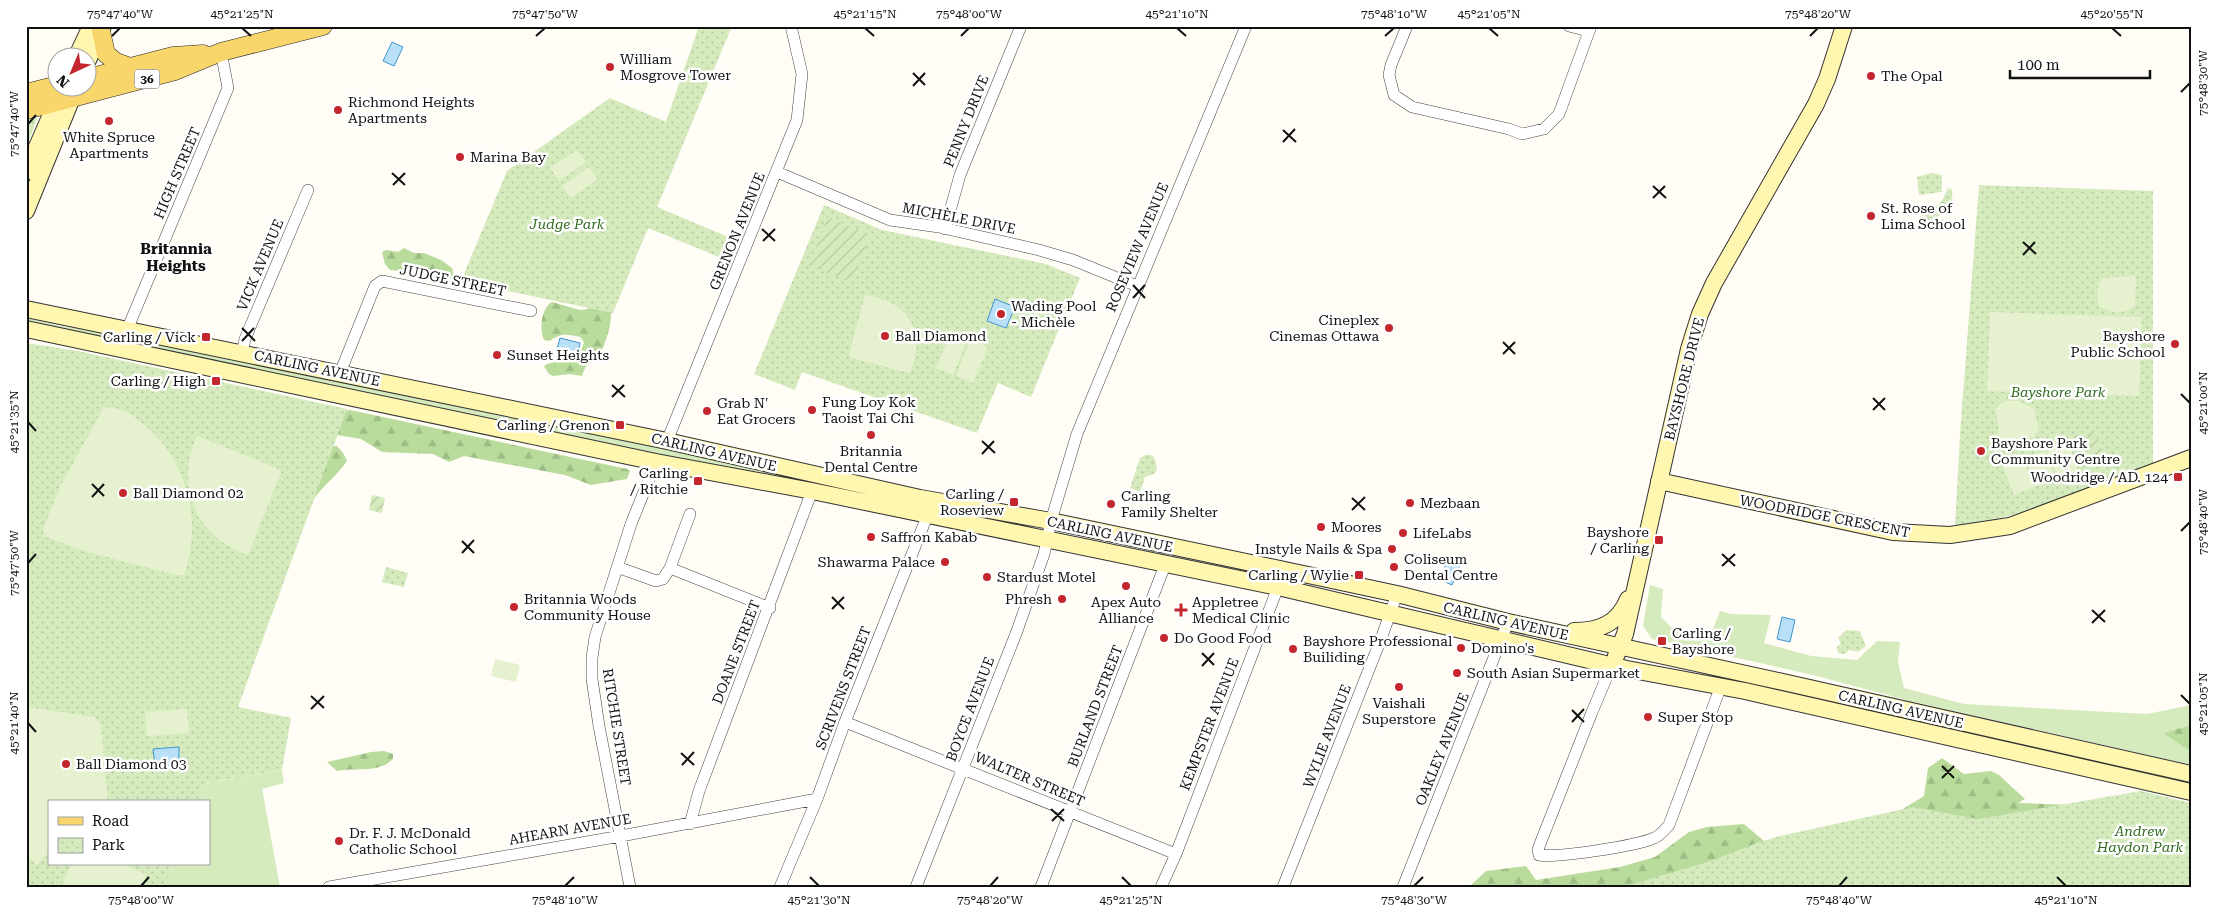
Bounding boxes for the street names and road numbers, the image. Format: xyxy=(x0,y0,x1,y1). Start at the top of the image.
road number: 36 xyxy=(134,70,160,88)
street label: PENNY DRIVE xyxy=(940,73,992,169)
street label: HIGH STREET xyxy=(151,125,203,221)
street label: GRENON AVENUE xyxy=(706,170,768,292)
street label: ROSEVIEW AVENUE xyxy=(1102,180,1172,314)
street label: MICHÈLE DRIVE xyxy=(901,199,1017,237)
street label: VICK AVENUE xyxy=(233,217,287,313)
street label: JUDGE STREET xyxy=(398,261,508,299)
street label: BAYSHORE DRIVE xyxy=(1661,316,1707,442)
street label: CARLING AVENUE xyxy=(253,347,381,389)
street label: CARLING AVENUE xyxy=(650,430,778,474)
street label: WOODRIDGE CRESCENT xyxy=(1738,492,1912,540)
street label: CARLING AVENUE xyxy=(1046,513,1174,555)
street label: DOANE STREET xyxy=(709,598,763,706)
street label: CARLING AVENUE xyxy=(1442,599,1570,643)
street label: SCRIVENS STREET xyxy=(812,624,874,752)
street label: BURLAND STREET xyxy=(1064,643,1126,769)
street label: BOYCE AVENUE xyxy=(943,654,997,764)
street label: KEMPSTER AVENUE xyxy=(1176,655,1242,793)
street label: RITCHIE STREET xyxy=(600,667,634,787)
street label: WYLIE AVENUE xyxy=(1300,682,1354,790)
street label: CARLING AVENUE xyxy=(1837,687,1965,731)
street label: OAKLEY AVENUE xyxy=(1412,690,1472,808)
street label: WALTER STREET xyxy=(973,749,1087,809)
street label: AHEARN AVENUE xyxy=(508,810,632,848)

